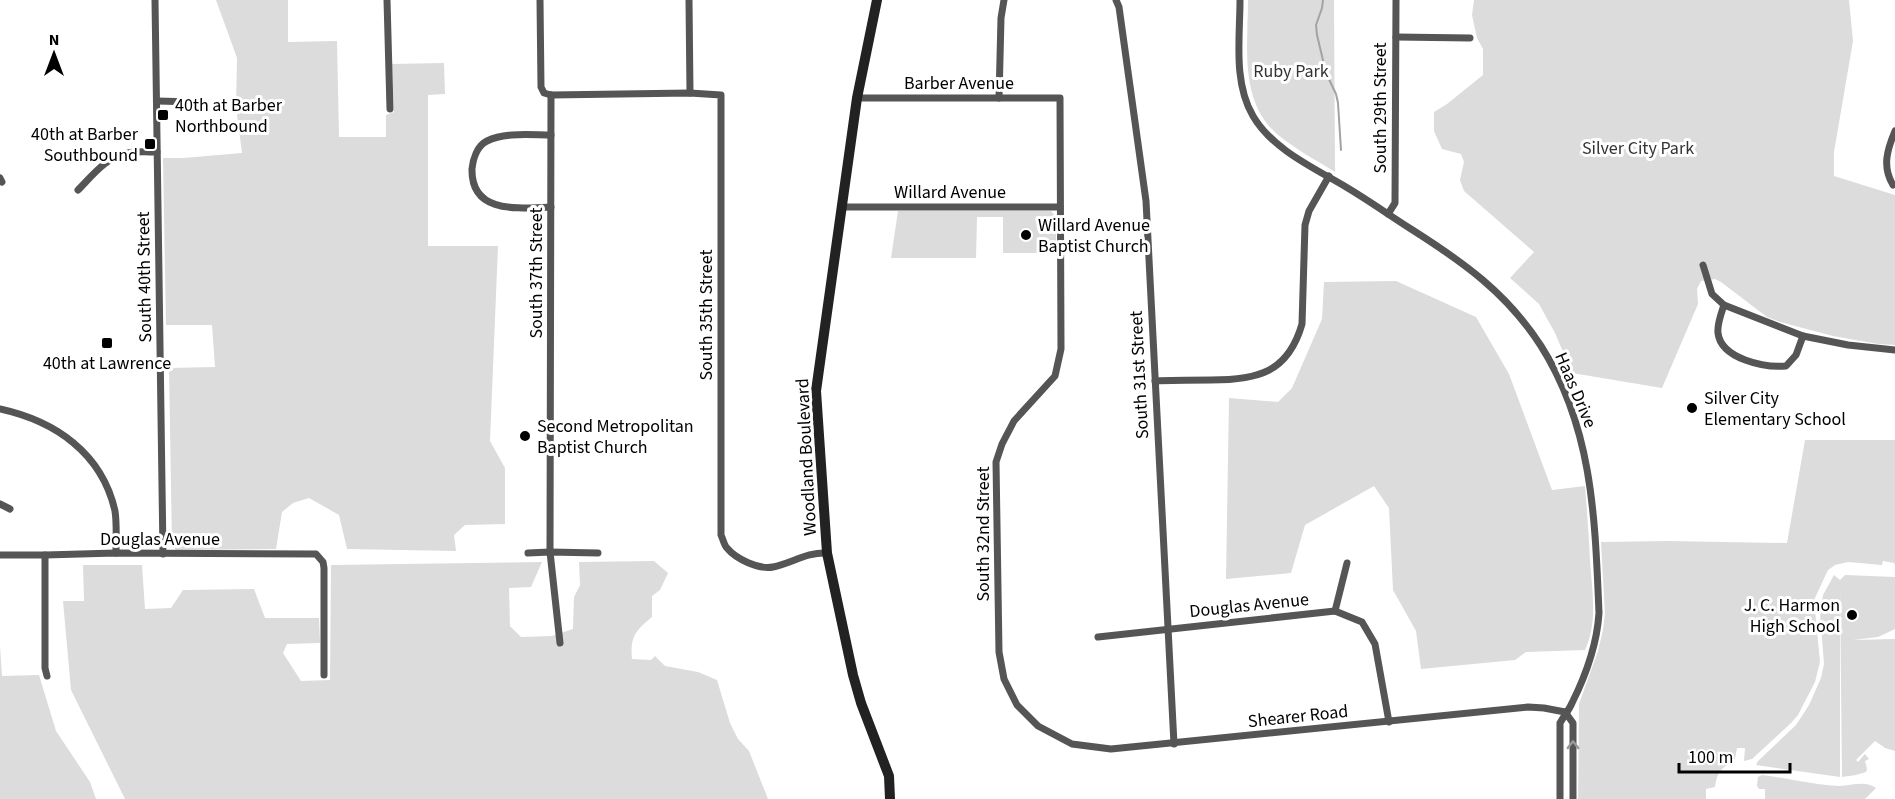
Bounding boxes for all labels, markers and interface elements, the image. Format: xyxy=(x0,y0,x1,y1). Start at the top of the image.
north arrow xyxy=(24,24,84,84)
text: N xyxy=(49,29,59,51)
street label: South 29th Street xyxy=(1368,42,1393,174)
park label: Ruby Park xyxy=(1253,59,1329,84)
street label: Barber Avenue xyxy=(904,71,1014,96)
place label: 40th at Barber Northbound xyxy=(175,93,283,139)
marker: 40th at Barber Northbound xyxy=(156,108,170,122)
place label: 40th at Barber Southbound xyxy=(31,122,139,168)
park label: Silver City Park xyxy=(1582,136,1694,161)
marker: 40th at Barber Southbound xyxy=(143,137,157,151)
street label: Willard Avenue xyxy=(894,180,1006,205)
street label: South 37th Street xyxy=(524,207,549,339)
street label: South 40th Street xyxy=(131,211,158,343)
place label: Willard Avenue Baptist Church xyxy=(1038,213,1150,259)
marker: Willard Avenue Baptist Church xyxy=(1019,228,1033,242)
street label: South 35th Street xyxy=(694,249,719,381)
street label: South 31st Street xyxy=(1124,310,1155,440)
marker: 40th at Lawrence xyxy=(100,336,114,350)
street label: Haas Drive xyxy=(1548,348,1603,432)
place label: 40th at Lawrence xyxy=(43,351,171,376)
street label: Woodland Boulevard xyxy=(790,378,823,536)
place label: Silver City Elementary School xyxy=(1704,386,1846,432)
marker: Silver City Elementary School xyxy=(1685,401,1699,415)
place label: Second Metropolitan Baptist Church xyxy=(537,414,694,460)
marker: Second Metropolitan Baptist Church xyxy=(518,429,532,443)
street label: South 32nd Street xyxy=(971,466,996,602)
street label: Douglas Avenue xyxy=(100,527,220,552)
street label: Douglas Avenue xyxy=(1188,587,1310,624)
place label: J. C. Harmon High School xyxy=(1744,593,1840,639)
marker: J. C. Harmon High School xyxy=(1845,608,1859,622)
street label: Shearer Road xyxy=(1247,699,1349,734)
scale bar xyxy=(1679,736,1790,774)
one-way arrow xyxy=(1567,741,1579,750)
text: 100 m xyxy=(1688,745,1733,770)

